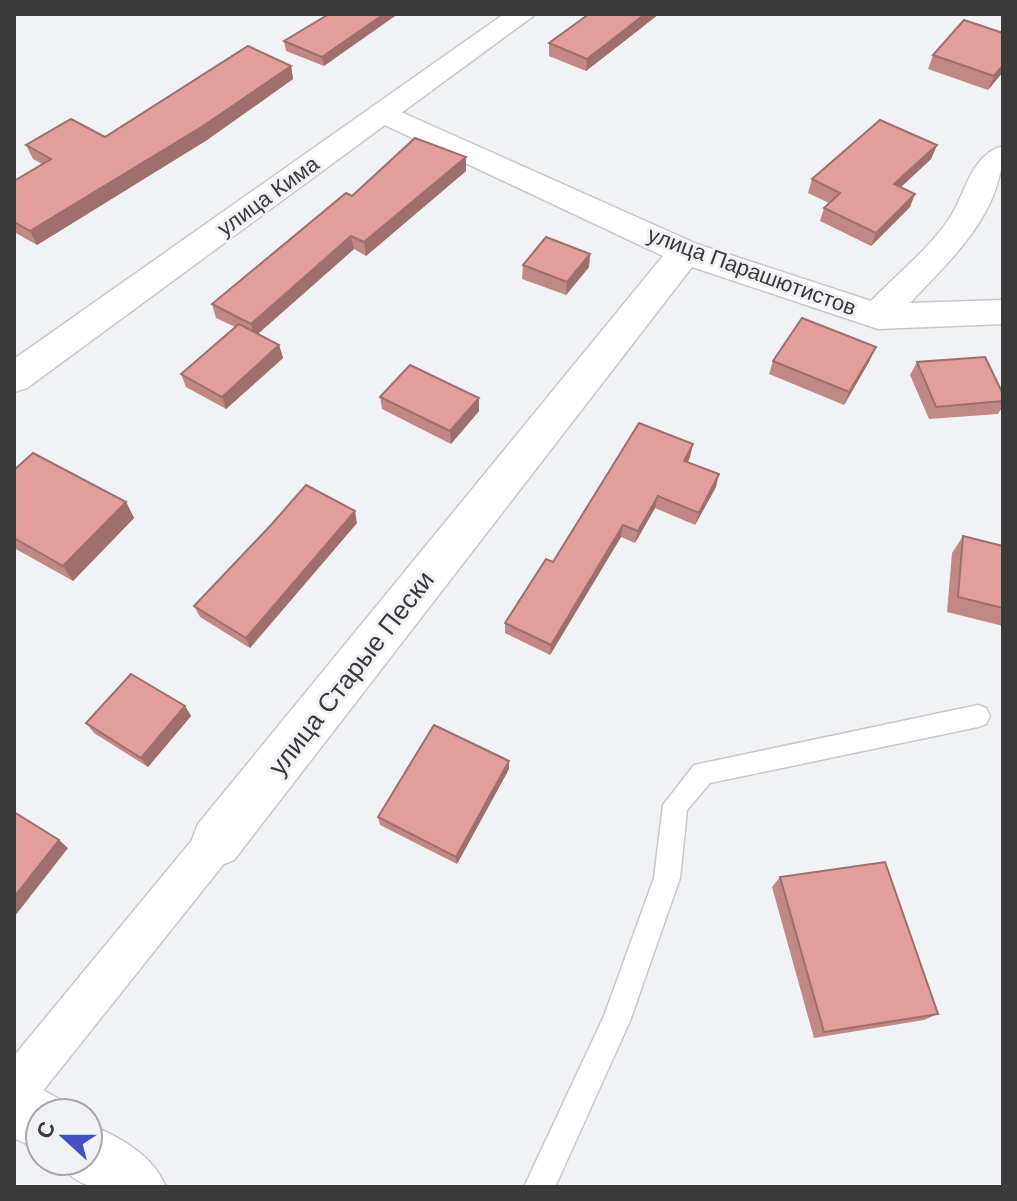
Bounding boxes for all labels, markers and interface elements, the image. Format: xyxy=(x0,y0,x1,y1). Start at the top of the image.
street label: улица Кима xyxy=(212,150,324,241)
street label: улица Парашютистов xyxy=(644,222,860,320)
street label: улица Старые Пески xyxy=(262,565,440,781)
north arrow xyxy=(24,1097,104,1177)
text: С xyxy=(31,1118,60,1142)

